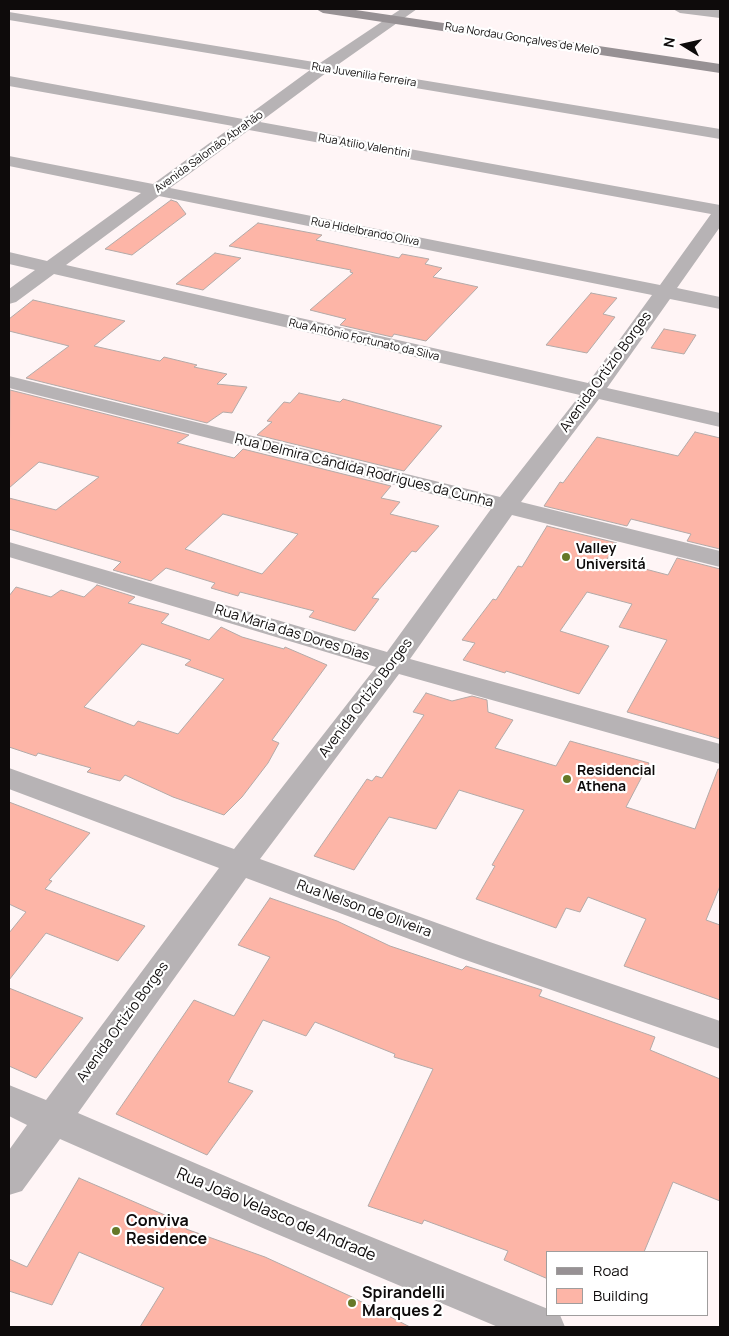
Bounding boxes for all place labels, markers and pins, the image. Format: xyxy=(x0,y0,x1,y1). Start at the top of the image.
place label: Valley Universitá xyxy=(576,541,646,574)
marker: Valley Universitá xyxy=(560,551,572,563)
place label: Residencial Athena xyxy=(577,763,655,796)
marker: Residencial Athena xyxy=(561,773,573,785)
place label: Conviva Residence xyxy=(126,1212,207,1250)
marker: Conviva Residence xyxy=(110,1225,122,1237)
place label: Spirandelli Marques 2 xyxy=(362,1284,445,1322)
marker: Spirandelli Marques 2 xyxy=(346,1297,358,1309)

